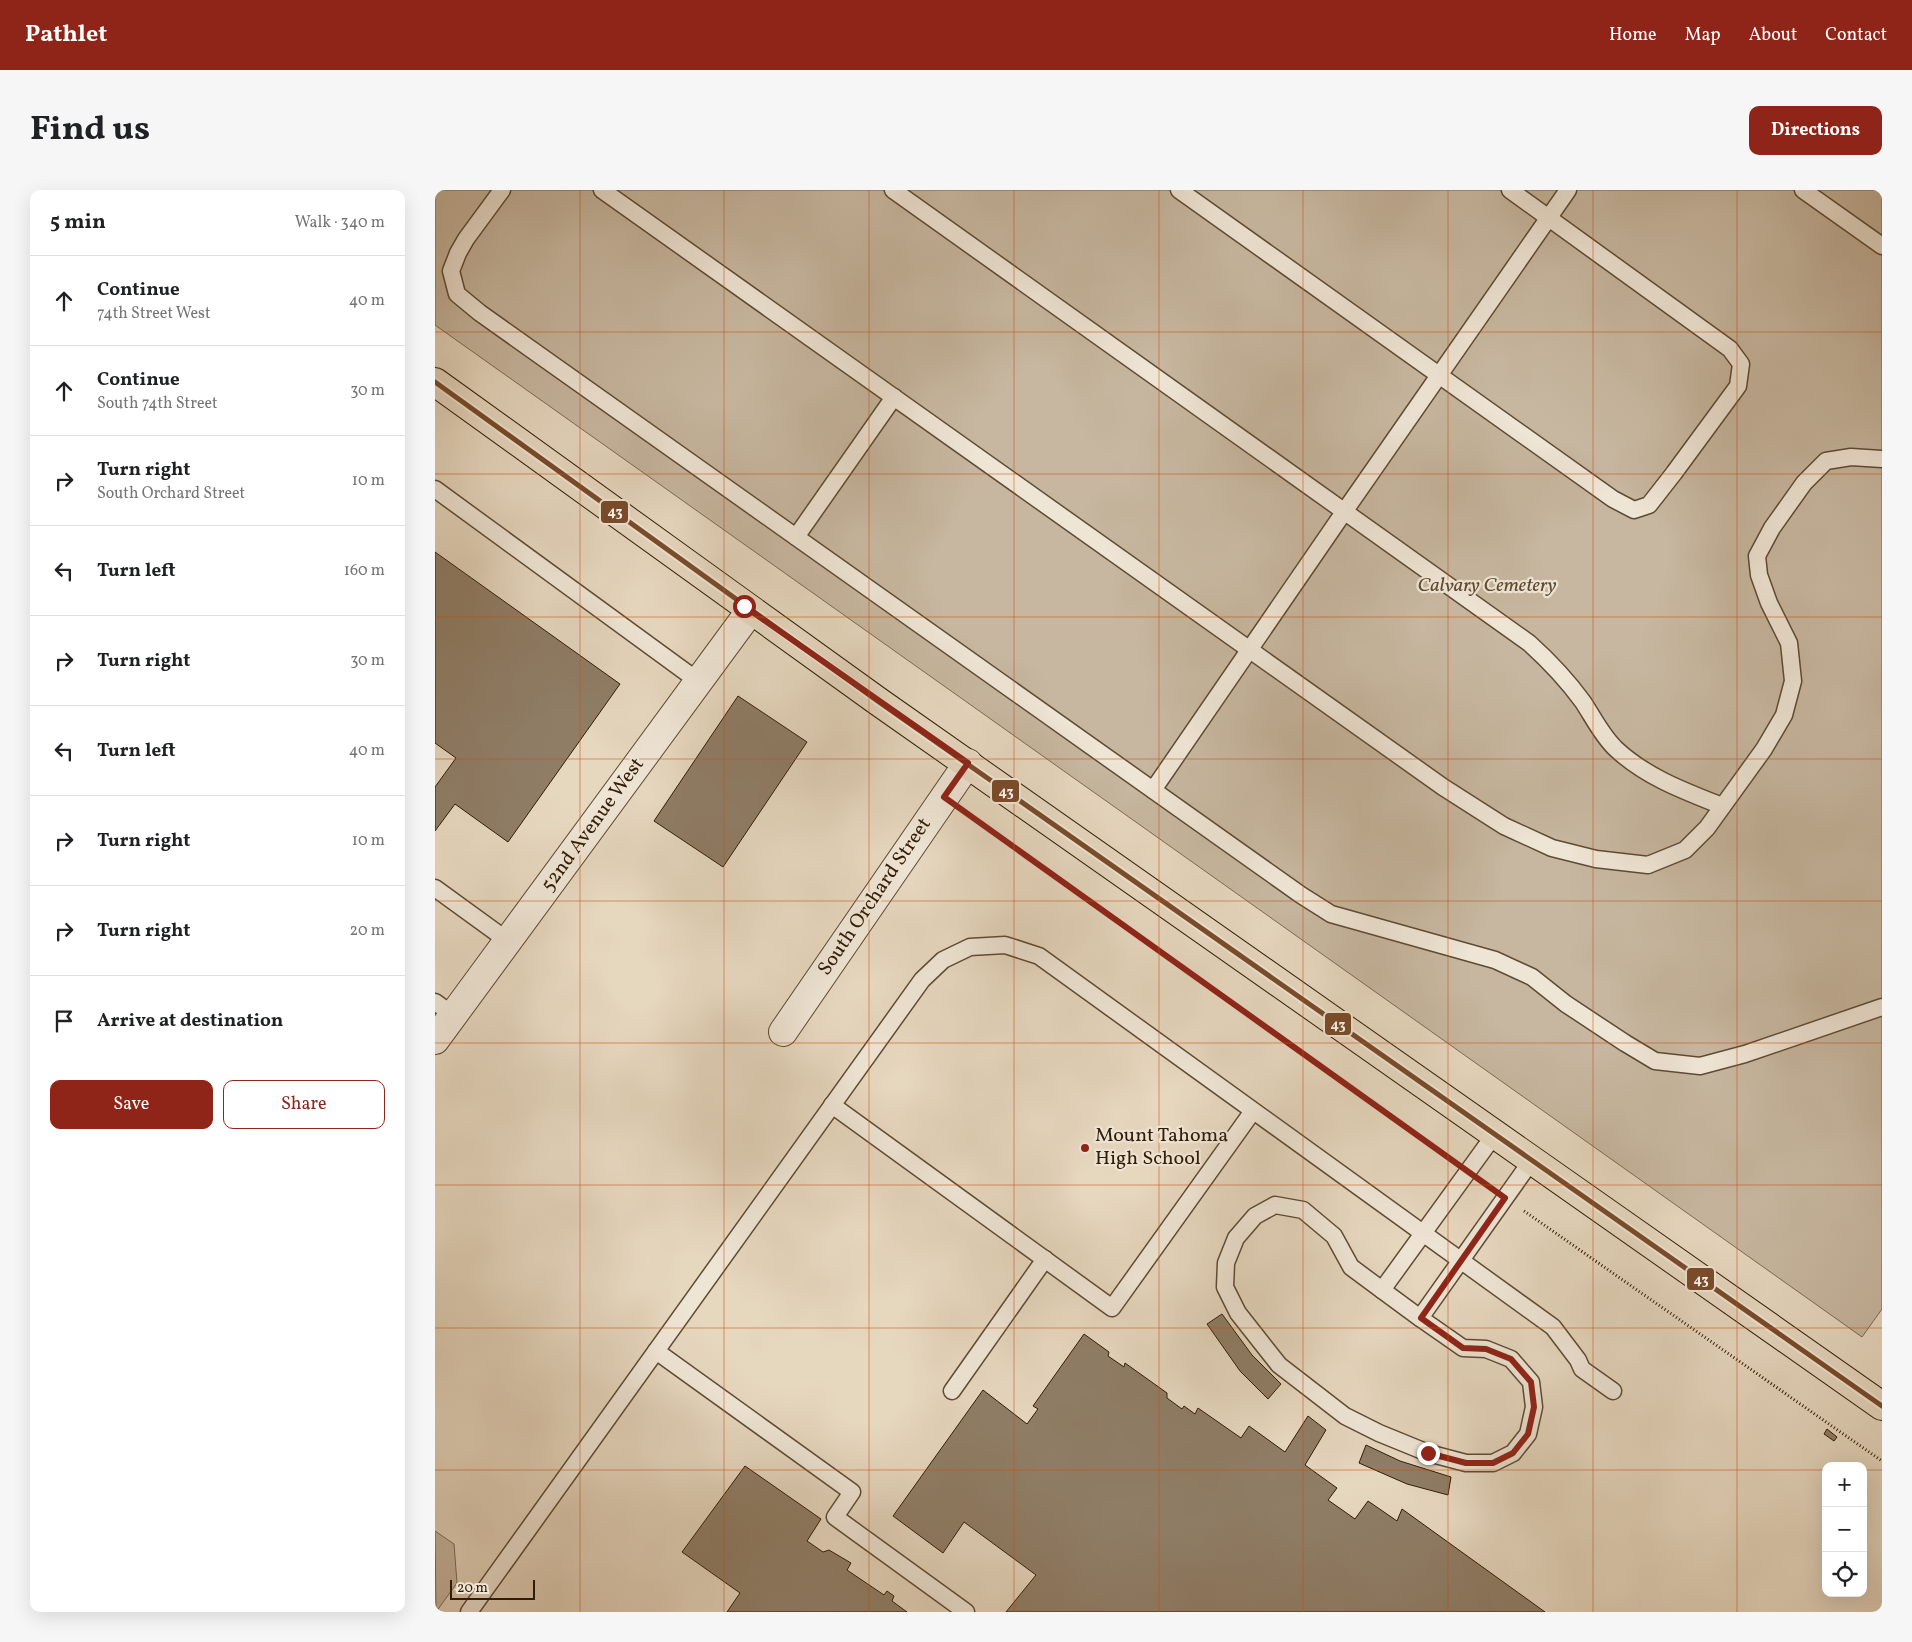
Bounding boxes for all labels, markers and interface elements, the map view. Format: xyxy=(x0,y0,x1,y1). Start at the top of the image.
text: Pathlet xyxy=(25,18,107,52)
text: Home xyxy=(1609,23,1657,48)
text: Map xyxy=(1685,23,1721,48)
text: About xyxy=(1749,23,1797,48)
text: Contact xyxy=(1825,23,1887,48)
text: Find us xyxy=(30,106,150,154)
button: Directions xyxy=(1749,106,1882,155)
text: 5 min xyxy=(50,208,106,237)
text: Walk · 340 m xyxy=(295,212,385,234)
text: Continue xyxy=(97,277,180,303)
icon: ahead xyxy=(50,287,78,315)
text: 40 m xyxy=(349,290,385,312)
text: 74th Street West xyxy=(97,303,211,325)
text: Continue xyxy=(97,367,180,393)
icon: ahead xyxy=(50,377,78,405)
text: 30 m xyxy=(350,380,385,402)
text: South 74th Street xyxy=(97,393,218,415)
text: Turn right xyxy=(97,457,190,483)
icon: right xyxy=(50,467,78,495)
text: 10 m xyxy=(352,470,385,492)
text: South Orchard Street xyxy=(97,483,245,505)
line badge: 43 xyxy=(600,500,629,524)
text: 43 xyxy=(607,503,623,522)
icon: left xyxy=(50,557,78,585)
text: Turn left xyxy=(97,558,176,584)
text: 160 m xyxy=(344,560,385,582)
park label: Calvary Cemetery xyxy=(1418,572,1556,600)
route start xyxy=(733,595,756,618)
icon: right xyxy=(50,647,78,675)
text: Turn right xyxy=(97,648,190,674)
text: 30 m xyxy=(350,650,385,672)
icon: left xyxy=(50,737,78,765)
text: Turn left xyxy=(97,738,176,764)
text: 40 m xyxy=(349,740,385,762)
street label: 52nd Avenue West xyxy=(535,752,651,898)
line badge: 43 xyxy=(991,779,1020,803)
text: 43 xyxy=(998,783,1014,802)
street label: South Orchard Street xyxy=(812,812,938,982)
icon: right xyxy=(50,827,78,855)
text: Turn right xyxy=(97,828,190,854)
text: 10 m xyxy=(352,830,385,852)
icon: right xyxy=(50,917,78,945)
text: Turn right xyxy=(97,918,190,944)
text: 20 m xyxy=(350,920,385,942)
icon: arrive xyxy=(50,1007,78,1035)
text: Arrive at destination xyxy=(97,1008,283,1034)
line badge: 43 xyxy=(1324,1012,1352,1036)
text: 43 xyxy=(1330,1016,1346,1035)
button: Save xyxy=(50,1080,213,1129)
button: Share xyxy=(223,1080,385,1129)
place label: Mount Tahoma High School xyxy=(1095,1122,1228,1173)
marker: Mount Tahoma High School xyxy=(1079,1142,1091,1154)
line badge: 43 xyxy=(1686,1267,1715,1291)
text: 43 xyxy=(1693,1271,1709,1290)
route end xyxy=(1417,1442,1440,1465)
map controls xyxy=(1822,1462,1867,1597)
button: + xyxy=(1822,1462,1867,1507)
button: − xyxy=(1822,1507,1867,1552)
button: locate xyxy=(1822,1552,1867,1597)
scale bar xyxy=(450,1577,535,1600)
text: 20 m xyxy=(457,1579,488,1598)

